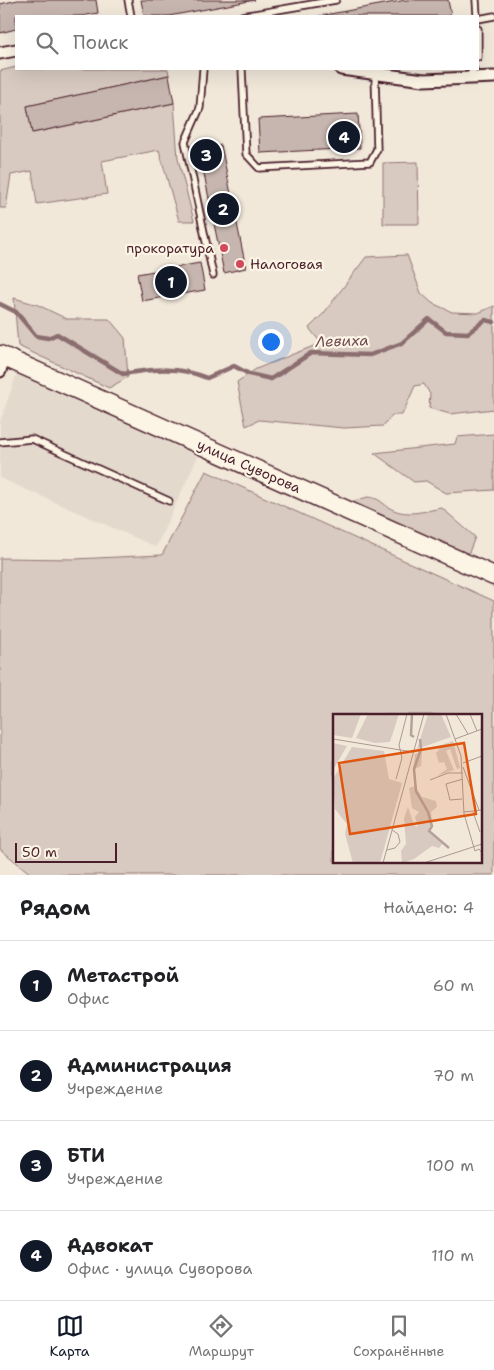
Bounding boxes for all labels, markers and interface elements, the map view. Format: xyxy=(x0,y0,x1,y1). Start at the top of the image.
search box xyxy=(15,15,479,70)
icon: search xyxy=(33,29,61,57)
text: Поиск xyxy=(73,30,128,55)
pin: 4 xyxy=(328,118,360,156)
pin: 3 xyxy=(190,136,222,174)
pin: 2 xyxy=(207,190,239,228)
place label: прокоратура xyxy=(126,239,214,257)
marker: прокоратура xyxy=(218,242,230,254)
place label: Налоговая xyxy=(250,255,323,273)
marker: Налоговая xyxy=(234,258,246,270)
pin: 1 xyxy=(155,263,187,301)
your location xyxy=(258,329,284,355)
water label: Левиха xyxy=(314,330,369,352)
street label: улица Суворова xyxy=(194,435,304,497)
inset map xyxy=(333,714,482,862)
scale bar xyxy=(15,840,118,863)
text: 50 m xyxy=(22,843,57,861)
text: Рядом xyxy=(20,894,90,922)
text: Найдено: 4 xyxy=(383,897,474,918)
text: Метастрой xyxy=(67,963,179,988)
text: 1 xyxy=(32,975,40,996)
text: 60 m xyxy=(433,975,474,996)
text: Офис xyxy=(67,988,109,1009)
text: Администрация xyxy=(67,1053,232,1078)
text: 2 xyxy=(30,1065,42,1086)
text: 70 m xyxy=(433,1065,474,1086)
text: Учреждение xyxy=(67,1078,163,1099)
text: БТИ xyxy=(67,1143,105,1168)
text: 3 xyxy=(30,1155,42,1176)
text: 100 m xyxy=(426,1155,474,1176)
text: Учреждение xyxy=(67,1168,163,1189)
text: Адвокат xyxy=(67,1233,153,1258)
text: 4 xyxy=(30,1245,42,1266)
text: 110 m xyxy=(431,1245,474,1266)
text: Офис · улица Суворова xyxy=(67,1258,253,1279)
tab: Карта xyxy=(50,1312,90,1360)
tab: Маршрут xyxy=(189,1312,254,1360)
tab: Сохранённые xyxy=(353,1312,444,1360)

